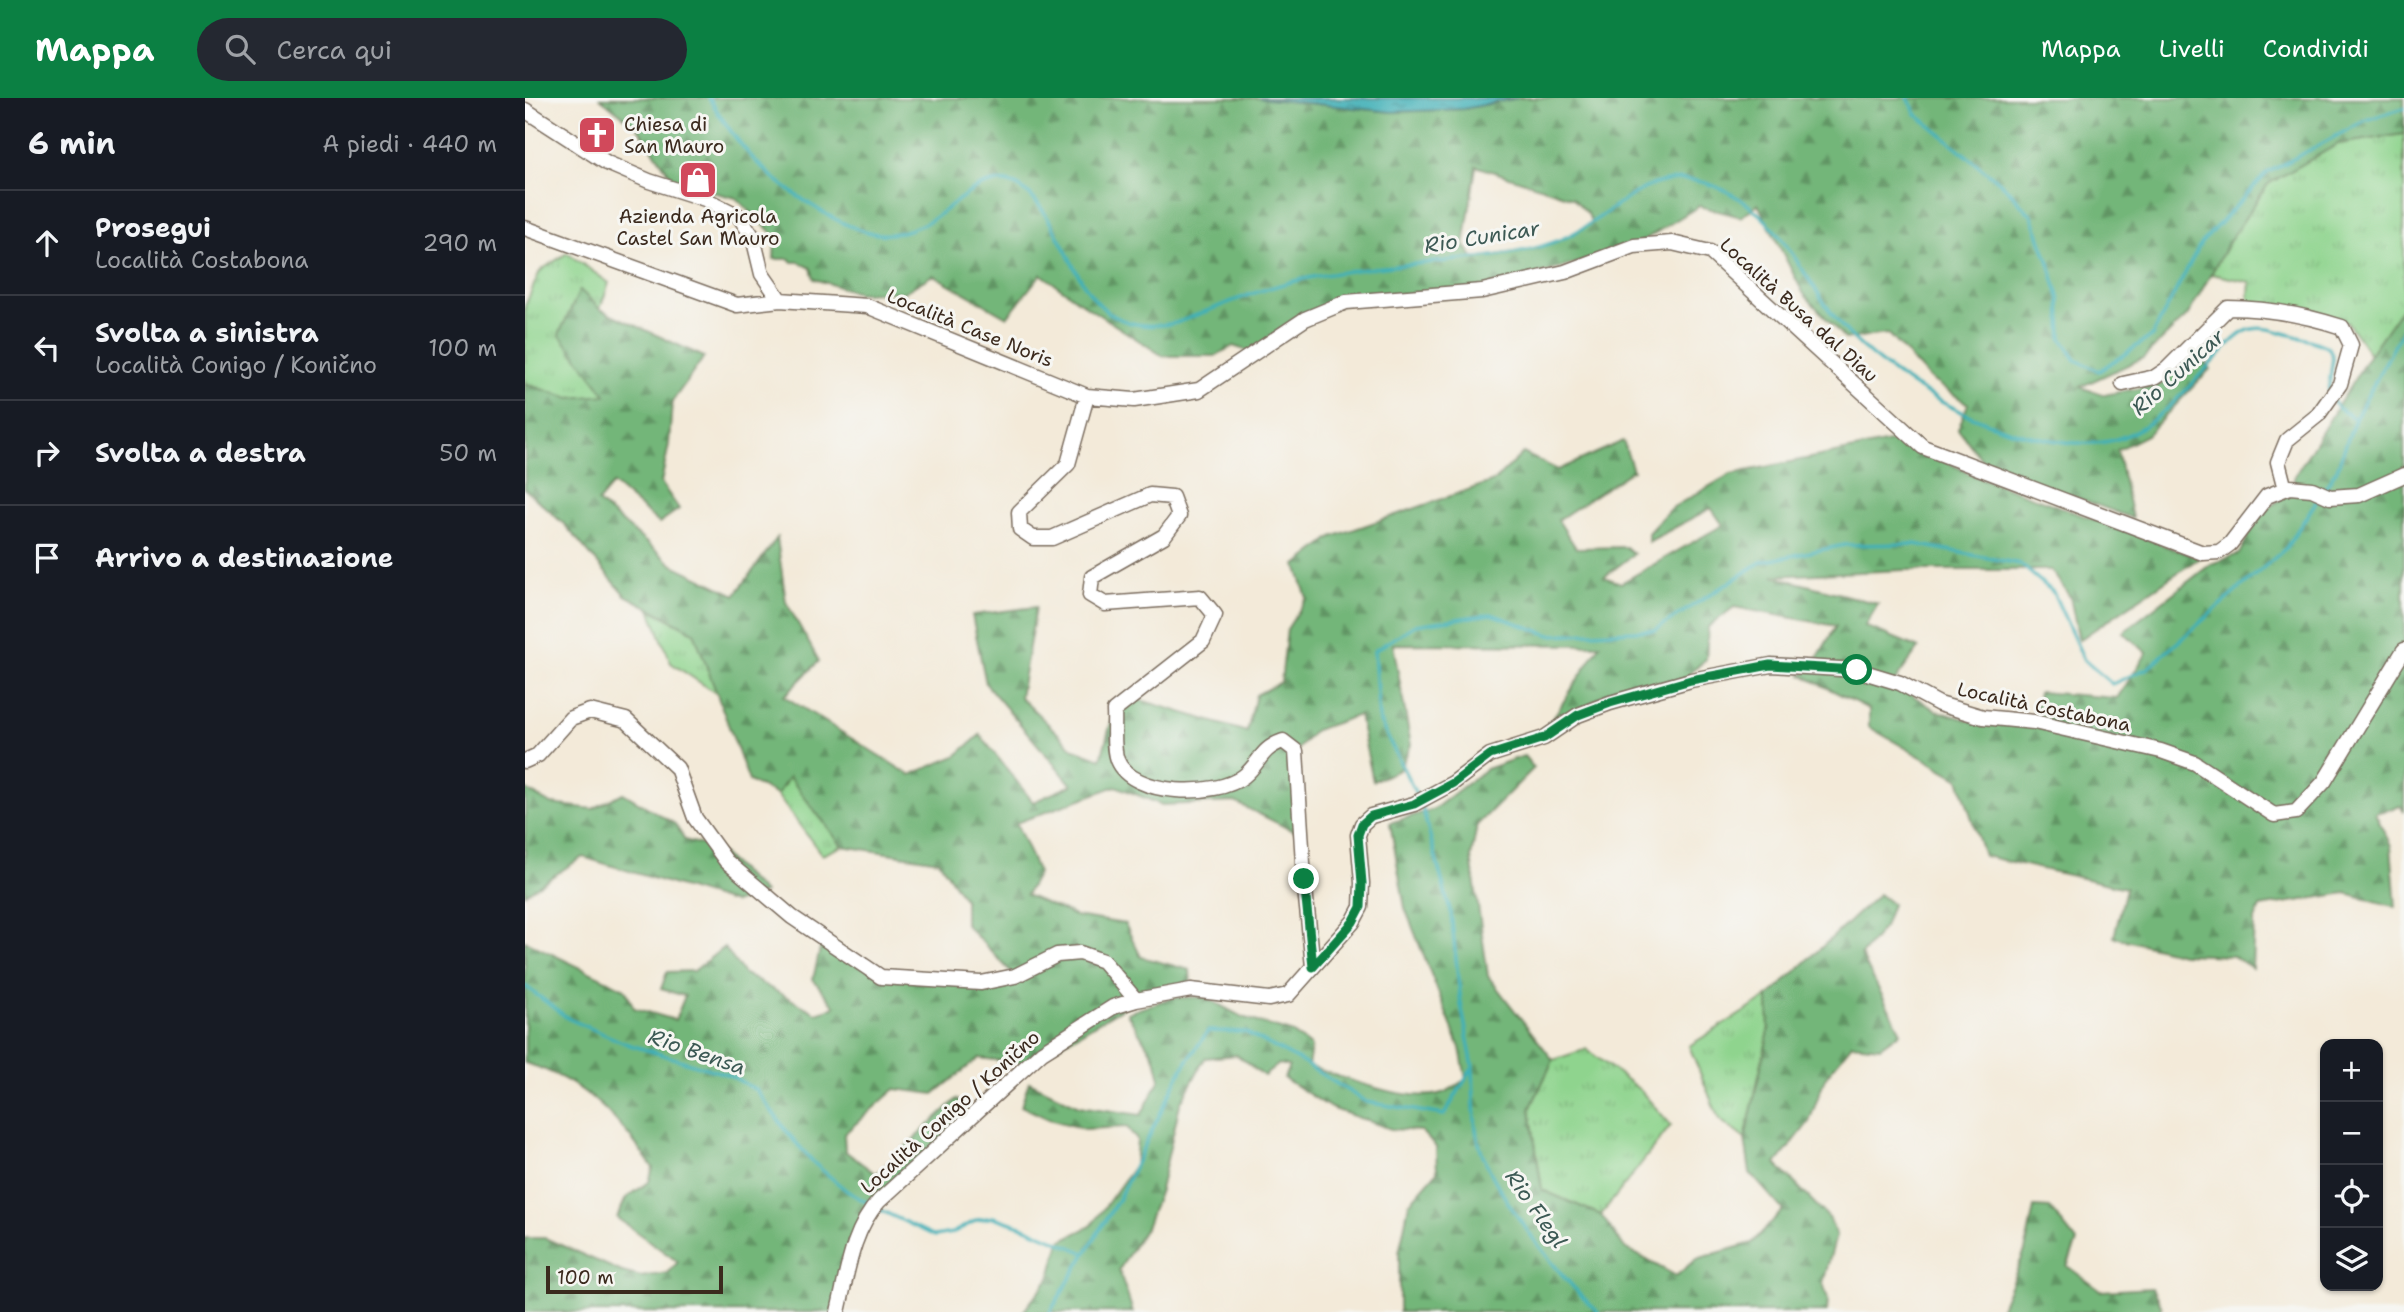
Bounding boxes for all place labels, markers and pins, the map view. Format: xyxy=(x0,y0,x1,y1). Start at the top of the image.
place label: Chiesa di San Mauro xyxy=(624,112,724,159)
church icon: Chiesa di San Mauro xyxy=(576,114,618,156)
shop icon: Azienda Agricola Castel San Mauro xyxy=(677,159,719,201)
place label: Azienda Agricola Castel San Mauro xyxy=(616,204,780,251)

